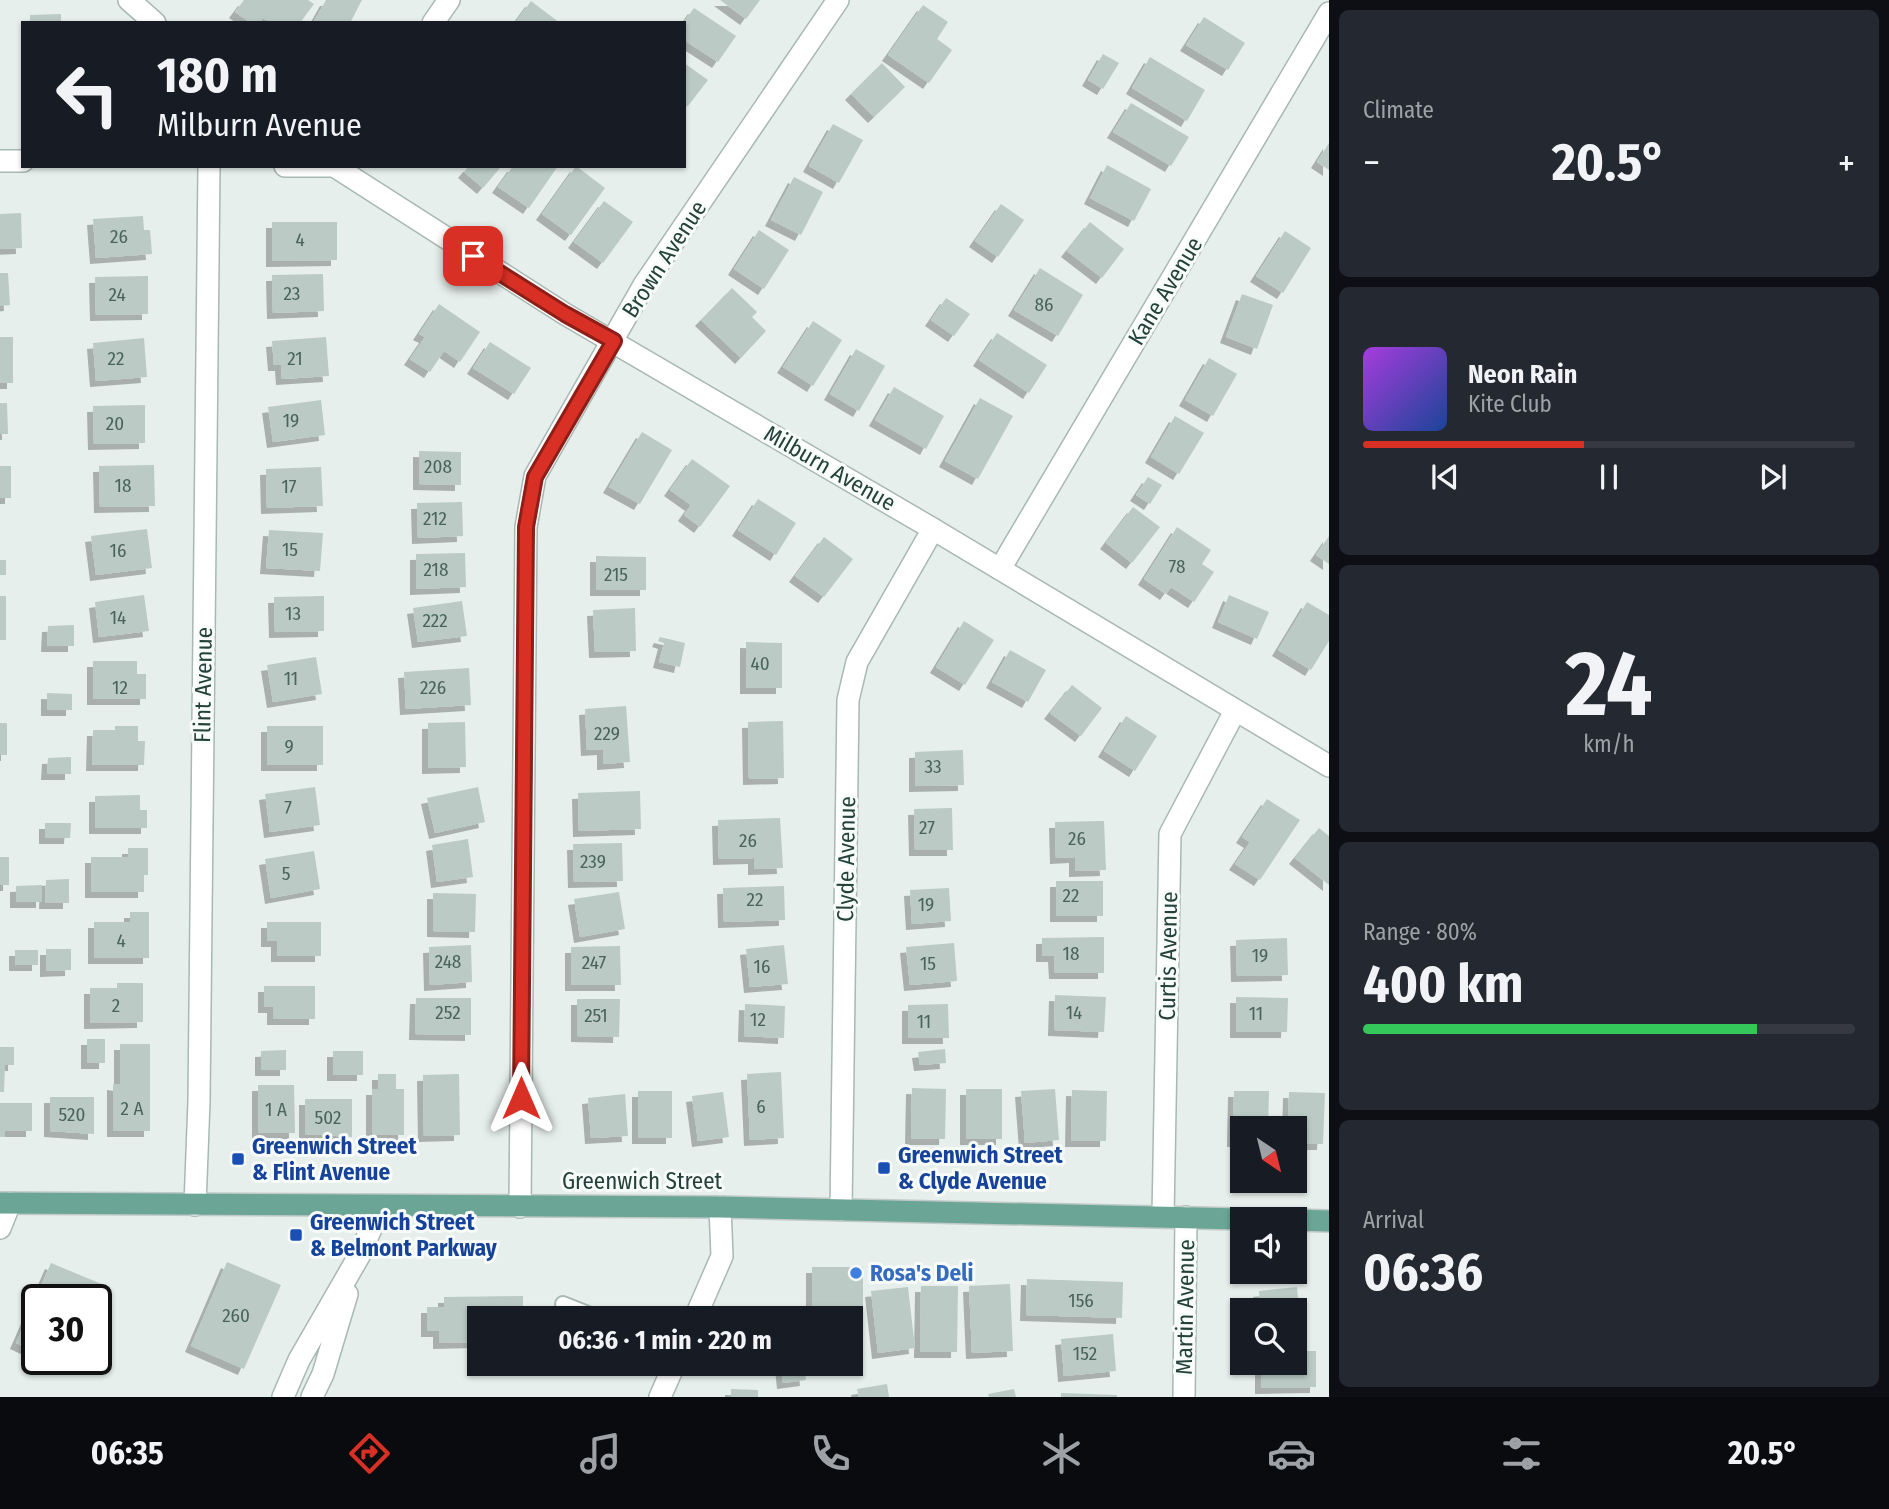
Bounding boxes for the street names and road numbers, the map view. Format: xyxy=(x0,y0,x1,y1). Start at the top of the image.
street label: Brown Avenue xyxy=(616,195,712,323)
street label: Kane Avenue xyxy=(1122,232,1208,350)
street label: Milburn Avenue xyxy=(759,419,901,517)
street label: Flint Avenue xyxy=(188,627,218,743)
street label: Clyde Avenue xyxy=(831,796,861,922)
street label: Curtis Avenue xyxy=(1153,891,1183,1021)
street label: Greenwich Street xyxy=(562,1167,723,1195)
street label: Martin Avenue xyxy=(1170,1239,1200,1375)

